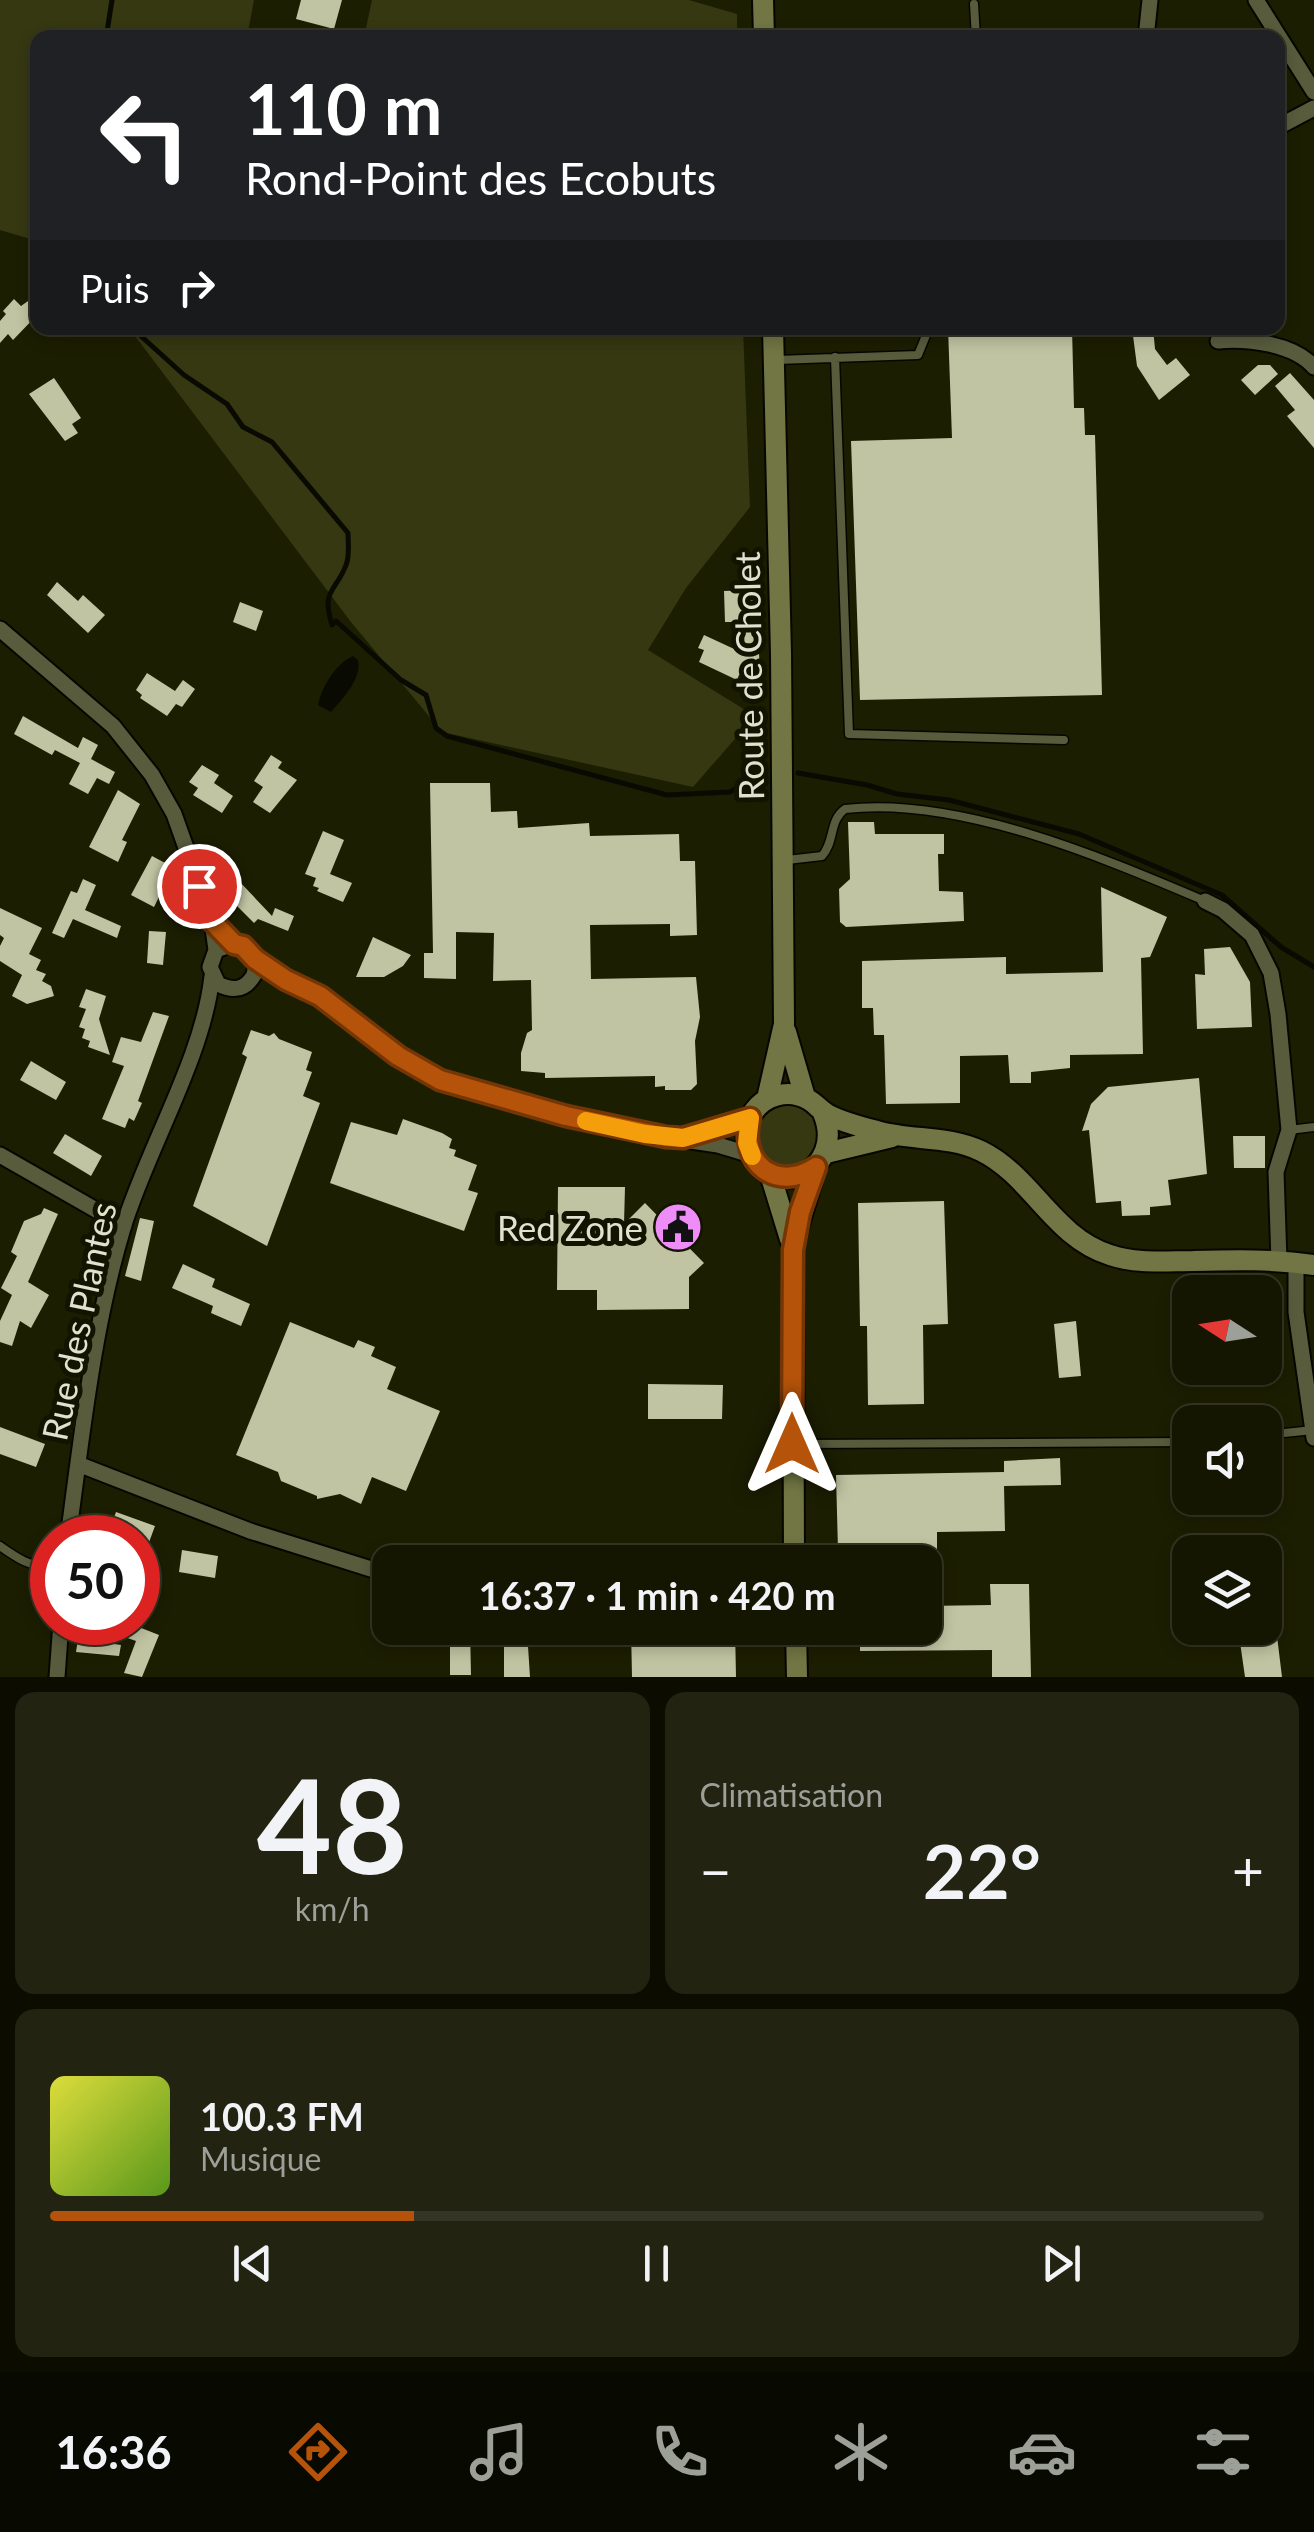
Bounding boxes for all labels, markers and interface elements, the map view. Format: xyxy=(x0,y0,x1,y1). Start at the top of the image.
text: 110 m xyxy=(245,66,442,150)
icon: left xyxy=(80,70,210,200)
text: Rond-Point des Ecobuts xyxy=(245,151,716,205)
icon: right xyxy=(169,260,224,315)
text: Puis xyxy=(80,265,149,311)
street label: Route de Cholet xyxy=(725,551,771,801)
pin xyxy=(157,844,242,929)
icon: arrive xyxy=(172,859,227,914)
street label: Rue des Plantes xyxy=(32,1198,124,1444)
public building icon: Red Zone xyxy=(652,1201,704,1253)
place label: Red Zone xyxy=(497,1206,643,1248)
north arrow xyxy=(1172,1275,1282,1385)
map controls xyxy=(1172,1275,1282,1645)
position arrow xyxy=(740,1392,844,1496)
button: sound xyxy=(1172,1405,1282,1515)
speed limit sign: 50 xyxy=(30,1515,160,1645)
button: layers xyxy=(1172,1535,1282,1645)
text: 16:37 · 1 min · 420 m xyxy=(478,1572,836,1618)
text: 48 xyxy=(257,1746,408,1902)
text: Climatisation xyxy=(700,1775,883,1814)
text: 22° xyxy=(923,1825,1041,1915)
text: − xyxy=(700,1837,731,1903)
text: + xyxy=(1232,1837,1264,1903)
text: km/h xyxy=(295,1889,370,1928)
text: 100.3 FM xyxy=(200,2093,364,2139)
text: Musique xyxy=(200,2139,321,2178)
icon: previous xyxy=(225,2236,280,2291)
icon: pause xyxy=(629,2236,684,2291)
icon: next xyxy=(1034,2236,1089,2291)
icon: directions xyxy=(283,2417,353,2487)
icon: music xyxy=(464,2417,534,2487)
icon: phone xyxy=(645,2417,715,2487)
icon: climate xyxy=(826,2417,896,2487)
icon: car xyxy=(1007,2417,1077,2487)
icon: filters xyxy=(1188,2417,1258,2487)
text: 16:36 xyxy=(56,2425,172,2479)

